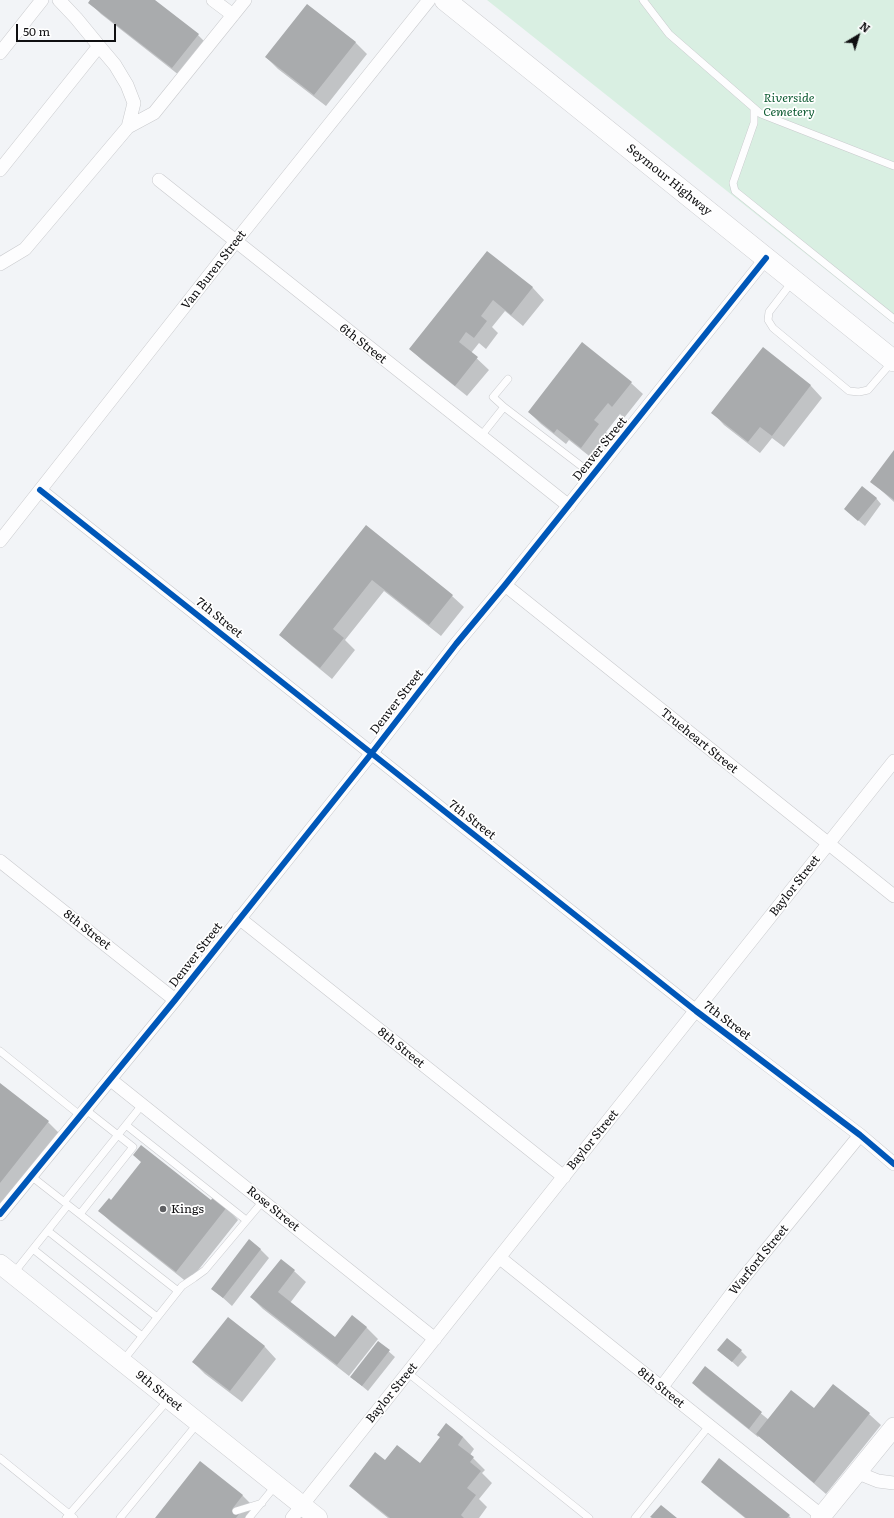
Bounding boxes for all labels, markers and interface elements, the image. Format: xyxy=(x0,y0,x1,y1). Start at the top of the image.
scale bar xyxy=(18,16,118,42)
north arrow xyxy=(838,16,878,56)
text: N xyxy=(857,17,874,36)
text: 50 m xyxy=(23,22,50,40)
park label: Riverside Cemetery xyxy=(763,91,815,119)
street label: Seymour Highway xyxy=(624,141,714,219)
street label: Van Buren Street xyxy=(179,228,249,312)
street label: 6th Street xyxy=(337,321,389,367)
street label: Denver Street xyxy=(570,414,630,484)
street label: 7th Street xyxy=(193,595,245,641)
street label: Denver Street xyxy=(367,667,427,737)
street label: Trueheart Street xyxy=(657,705,741,777)
street label: 7th Street xyxy=(446,797,498,843)
street label: Baylor Street xyxy=(767,853,823,919)
street label: 8th Street xyxy=(60,907,114,953)
street label: Denver Street xyxy=(166,920,226,990)
street label: 7th Street xyxy=(700,999,754,1043)
street label: 8th Street xyxy=(375,1025,427,1071)
street label: Baylor Street xyxy=(564,1107,622,1173)
street label: Rose Street xyxy=(244,1183,302,1235)
place label: Kings xyxy=(171,1202,204,1216)
marker: Kings xyxy=(158,1204,168,1214)
street label: Warford Street xyxy=(726,1222,792,1298)
street label: Baylor Street xyxy=(363,1360,421,1426)
street label: 8th Street xyxy=(635,1365,687,1411)
street label: 9th Street xyxy=(133,1368,185,1414)

